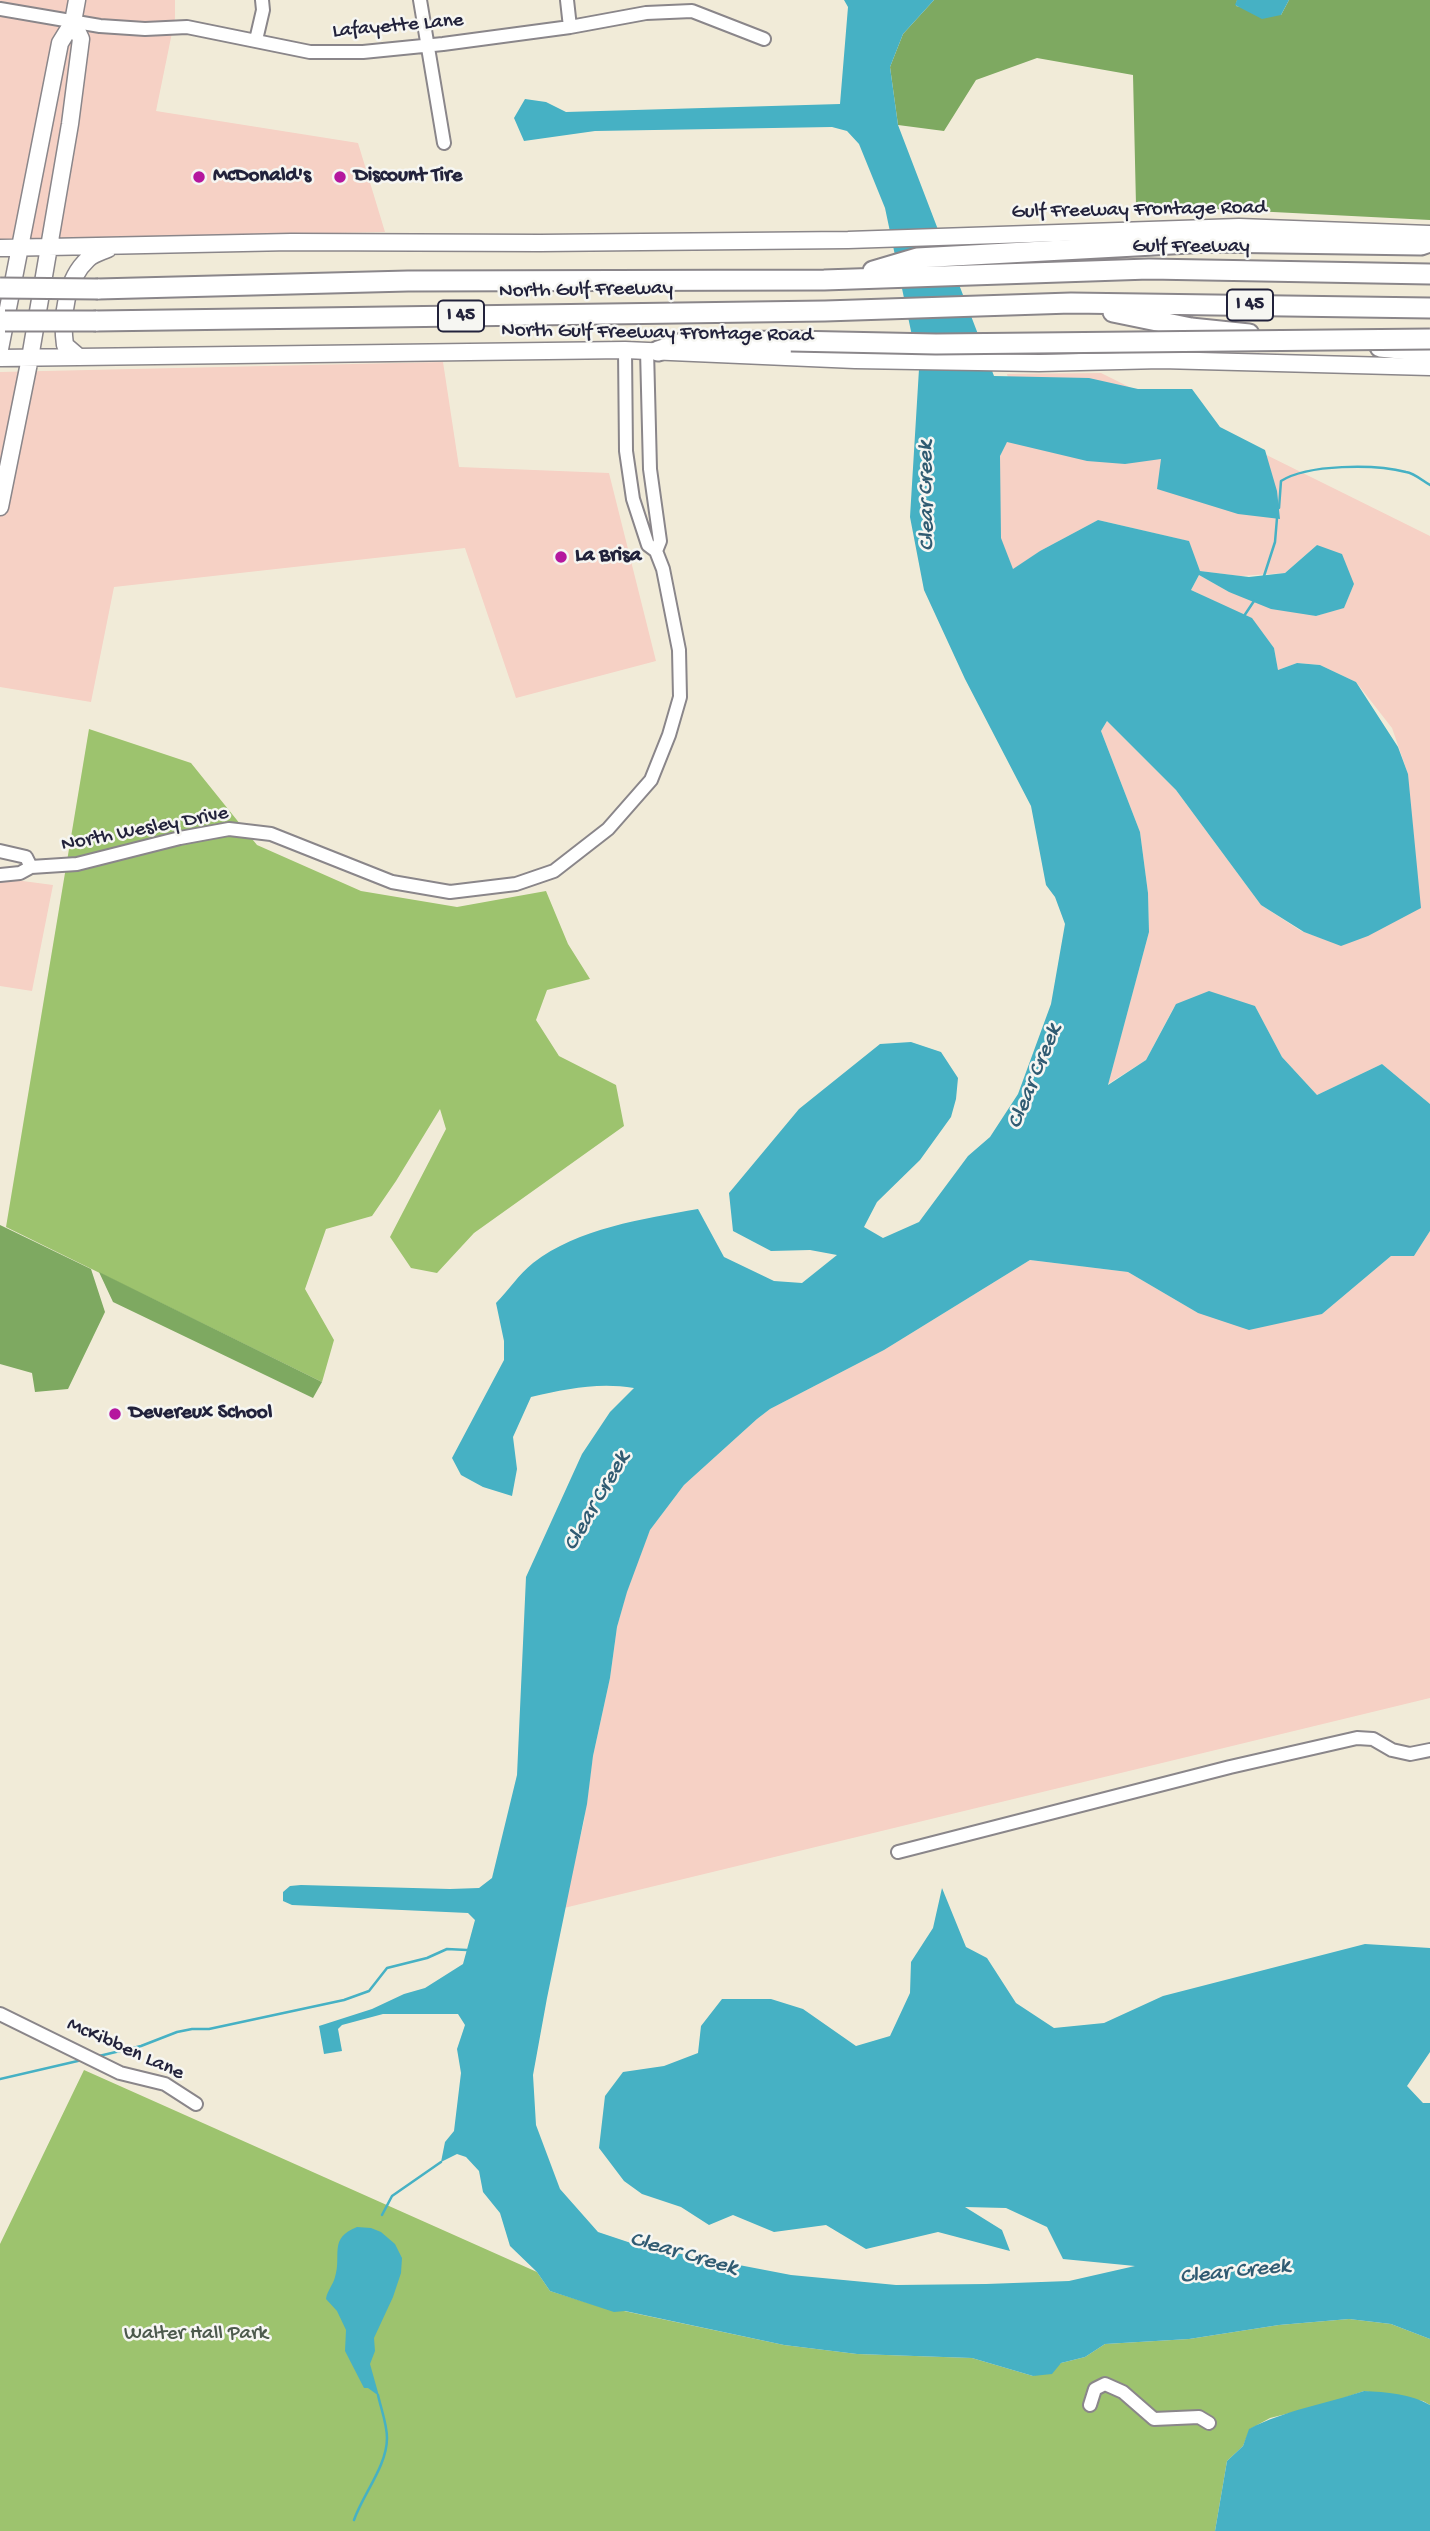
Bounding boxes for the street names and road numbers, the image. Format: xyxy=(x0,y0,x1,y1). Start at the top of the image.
street label: Lafayette Lane xyxy=(331,9,465,45)
street label: Gulf Freeway Frontage Road xyxy=(1011,196,1267,226)
street label: Gulf Freeway xyxy=(1132,235,1250,261)
street label: North Gulf Freeway xyxy=(499,277,673,305)
road number: I 45 xyxy=(1227,290,1273,320)
road number: I 45 xyxy=(438,300,484,332)
street label: North Gulf Freeway Frontage Road xyxy=(501,319,813,349)
street label: North Wesley Drive xyxy=(59,801,231,859)
street label: McKibben Lane xyxy=(62,2013,188,2087)

